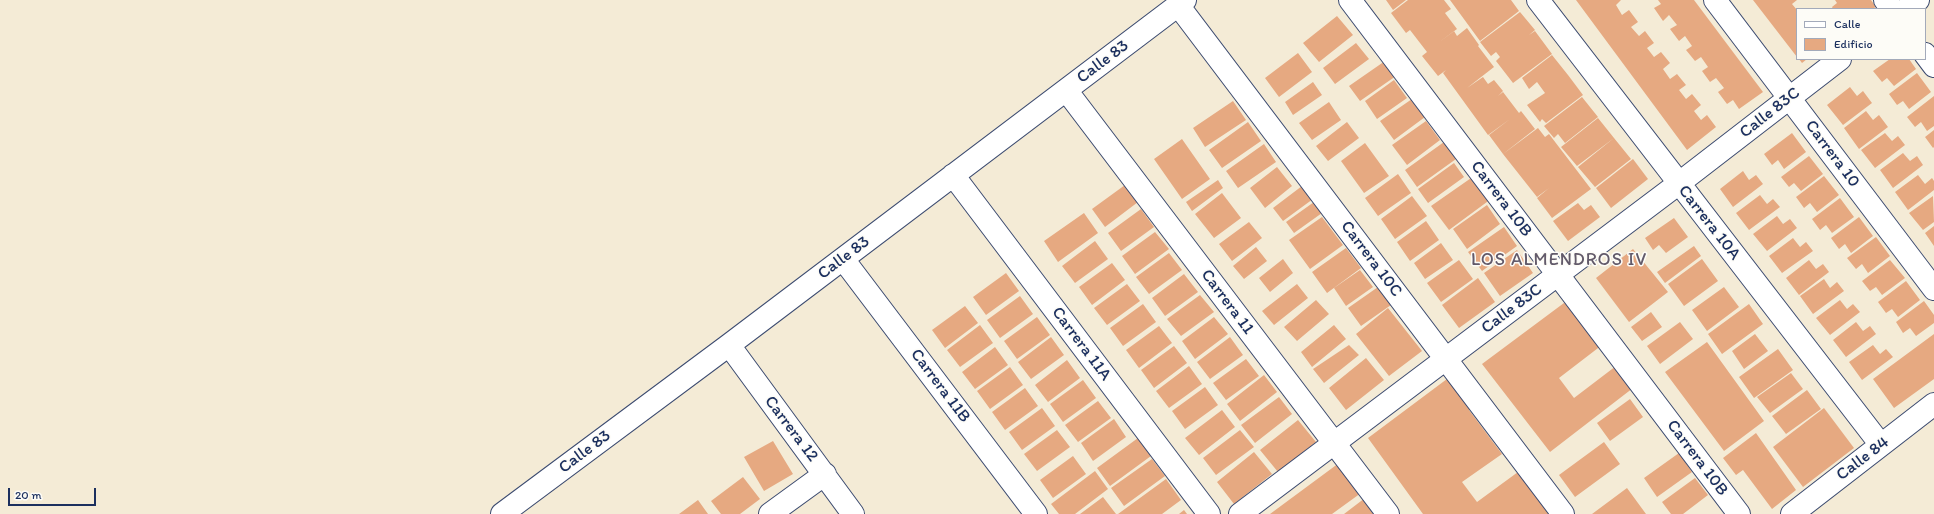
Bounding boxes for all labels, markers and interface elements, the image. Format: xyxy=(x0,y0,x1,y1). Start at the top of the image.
legend xyxy=(1796,8,1926,60)
text: Calle xyxy=(1834,17,1860,31)
street label: Calle 83 xyxy=(1073,36,1133,88)
text: Edificio xyxy=(1834,37,1873,51)
street label: Calle 83C xyxy=(1736,83,1804,143)
street label: Carrera 10 xyxy=(1800,116,1864,192)
street label: Carrera 10B xyxy=(1466,157,1536,241)
street label: Carrera 10A xyxy=(1673,181,1745,265)
street label: Carrera 10C xyxy=(1336,217,1406,301)
street label: Calle 83 xyxy=(814,232,874,284)
district label: LOS ALMENDROS IV xyxy=(1471,249,1647,271)
street label: Carrera 11 xyxy=(1196,265,1258,339)
street label: Calle 83C xyxy=(1478,280,1546,338)
street label: Carrera 11A xyxy=(1047,303,1115,385)
street label: Carrera 11B xyxy=(906,345,974,427)
street label: Carrera 12 xyxy=(760,392,822,466)
street label: Carrera 10B xyxy=(1662,416,1732,500)
street label: Calle 83 xyxy=(555,426,615,478)
street label: Calle 84 xyxy=(1833,433,1893,485)
scale bar xyxy=(10,480,98,506)
text: 20 m xyxy=(15,488,42,502)

